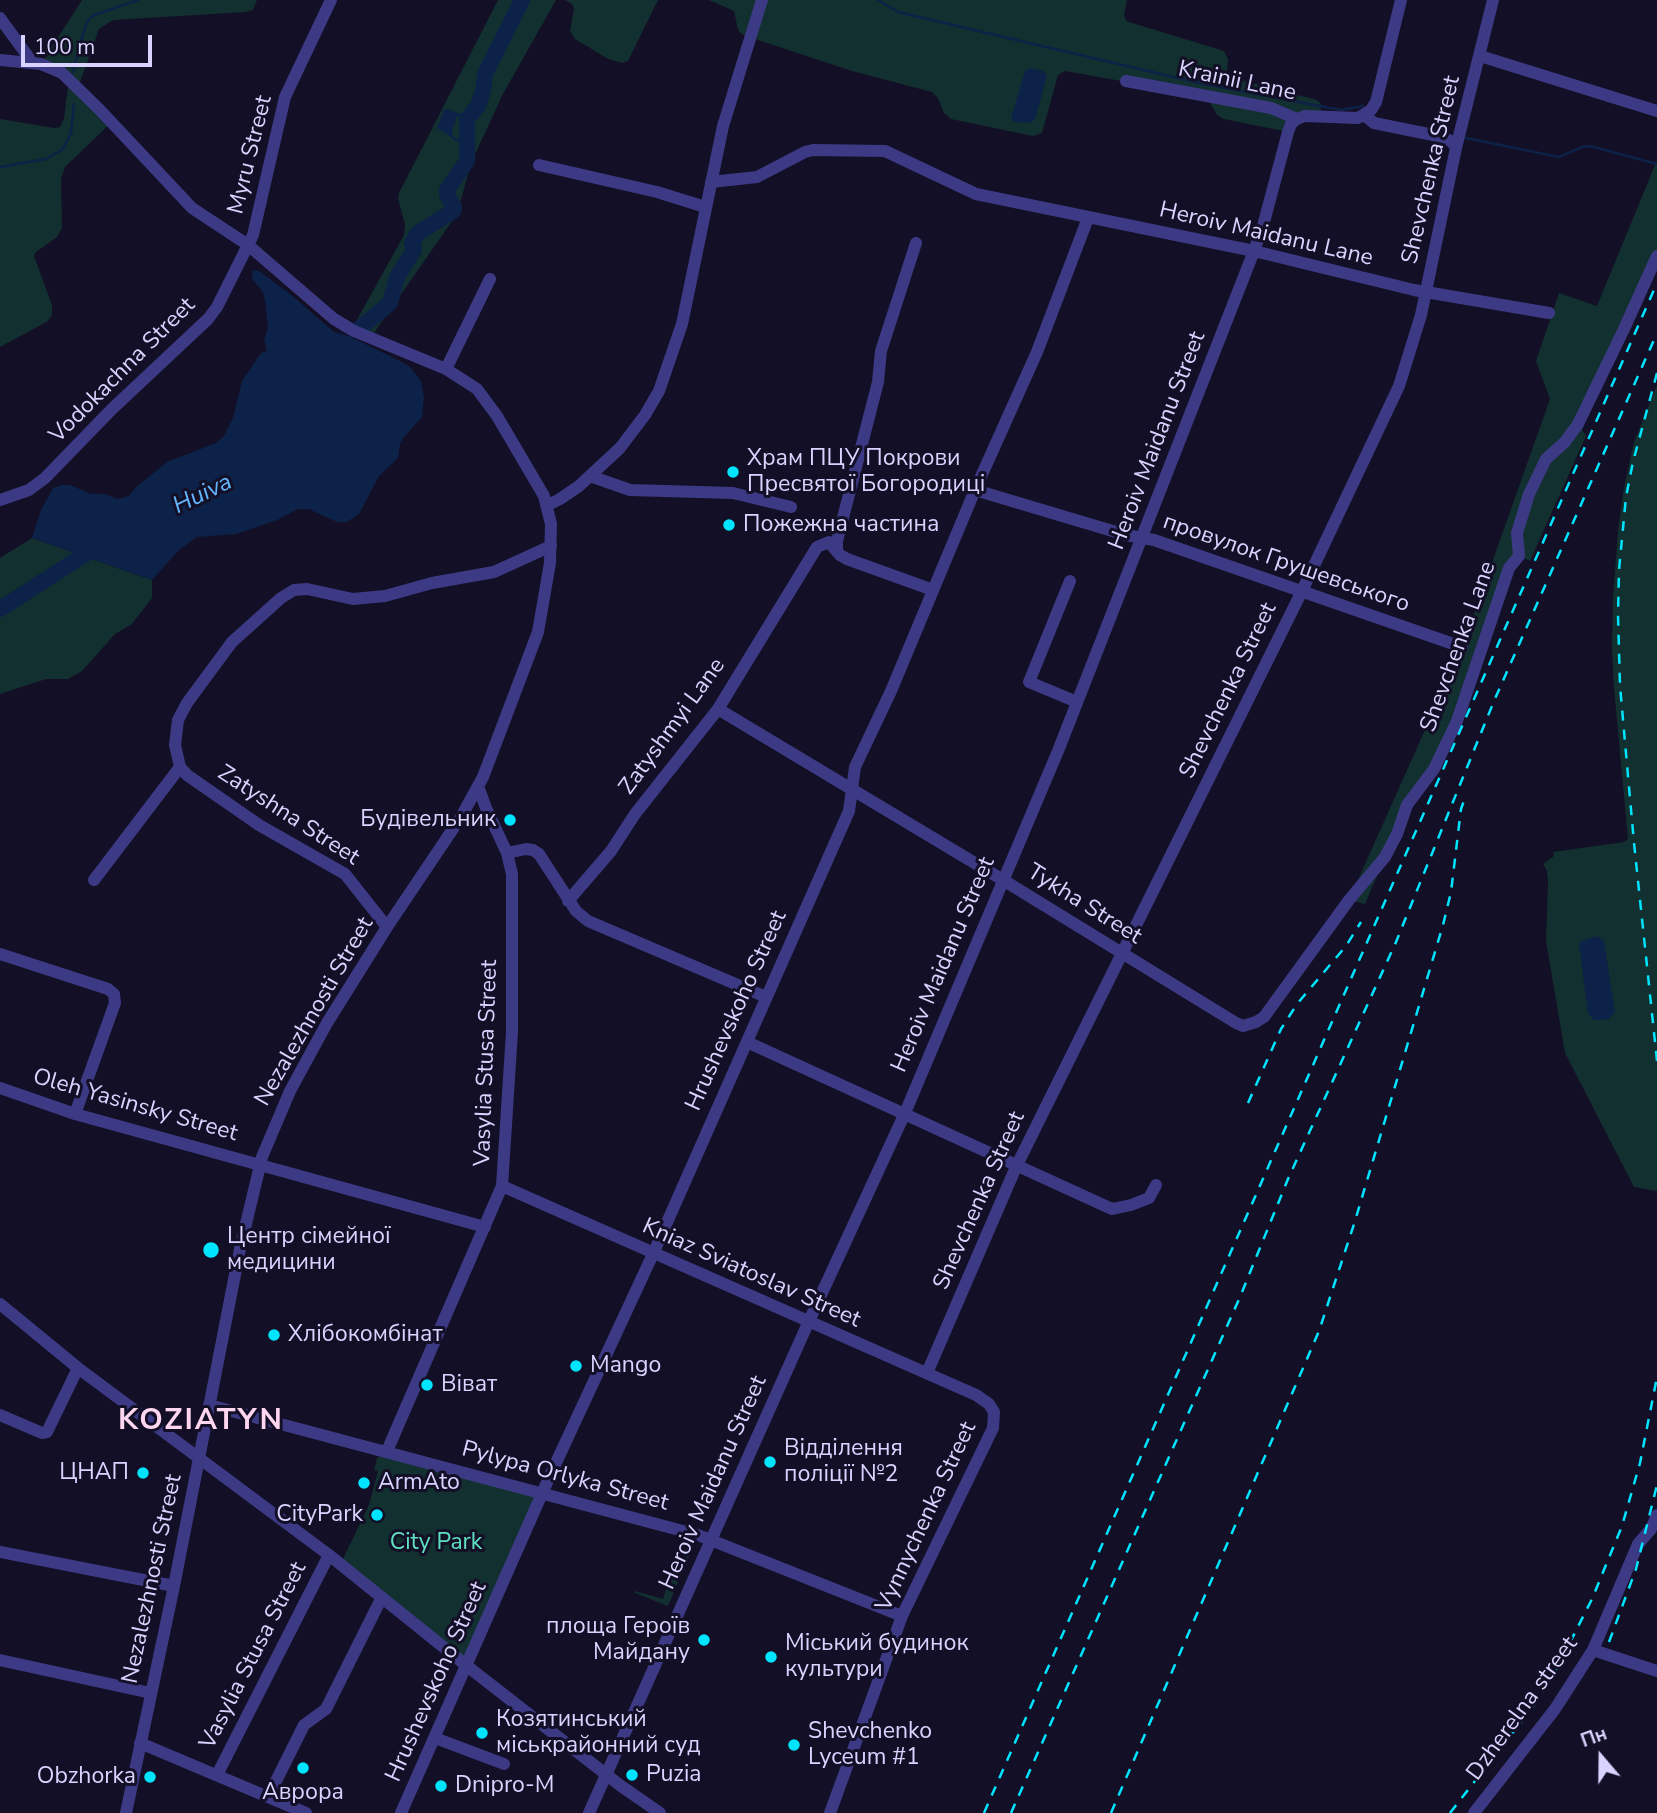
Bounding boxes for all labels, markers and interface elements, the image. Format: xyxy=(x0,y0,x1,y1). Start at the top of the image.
scale bar xyxy=(24,21,156,65)
text: 100 m xyxy=(34,33,95,61)
street label: Krainii Lane xyxy=(1176,56,1298,108)
street label: Shevchenka Street xyxy=(1397,73,1467,267)
street label: Myru Street xyxy=(223,93,279,217)
street label: Heroiv Maidanu Lane xyxy=(1157,197,1375,273)
street label: Vodokachna Street xyxy=(44,292,202,450)
street label: Heroiv Maidanu Street xyxy=(1104,328,1212,554)
place label: Храм ПЦУ Покрови Пресвятої Богородиці xyxy=(747,445,985,499)
marker: Храм ПЦУ Покрови Пресвятої Богородиці xyxy=(725,464,741,480)
water label: Huiva xyxy=(169,468,237,522)
street label: провулок Грушевського xyxy=(1159,509,1413,619)
place label: Пожежна частина xyxy=(743,511,939,539)
marker: Пожежна частина xyxy=(721,517,737,533)
street label: Shevchenka Lane xyxy=(1415,558,1503,736)
street label: Shevchenka Street xyxy=(1174,599,1284,783)
street label: Zatyshmyi Lane xyxy=(614,653,732,801)
street label: Zatyshna Street xyxy=(212,760,364,872)
place label: Будівельник xyxy=(360,806,496,834)
marker: Будівельник xyxy=(502,812,518,828)
street label: Heroiv Maidanu Street xyxy=(886,853,1002,1077)
street label: Tykha Street xyxy=(1022,859,1146,951)
street label: Hrushevskoho Street xyxy=(680,907,794,1115)
street label: Nezalezhnosti Street xyxy=(250,913,380,1111)
street label: Vasylia Stusa Street xyxy=(470,959,504,1167)
street label: Oleh Yasinsky Street xyxy=(29,1064,241,1148)
street label: Shevchenka Street xyxy=(928,1108,1032,1294)
street label: Kniaz Sviatoslav Street xyxy=(638,1213,864,1335)
place label: Центр сімейної медицини xyxy=(227,1223,391,1277)
marker: Центр сімейної медицини xyxy=(201,1240,221,1260)
place label: Хлібокомбінат xyxy=(288,1321,443,1349)
marker: Хлібокомбінат xyxy=(266,1327,282,1343)
place label: Mango xyxy=(590,1352,661,1380)
marker: Mango xyxy=(568,1358,584,1374)
place label: Віват xyxy=(441,1371,497,1399)
street label: Heroiv Maidanu Street xyxy=(654,1372,774,1594)
marker: Віват xyxy=(419,1377,435,1393)
district label: KOZIATYN xyxy=(119,1404,283,1440)
street label: Vynnychenka Street xyxy=(871,1418,983,1616)
place label: Відділення поліції №2 xyxy=(784,1435,903,1489)
street label: Pylypa Orlyka Street xyxy=(459,1436,671,1518)
marker: Відділення поліції №2 xyxy=(762,1454,778,1470)
place label: ЦНАП xyxy=(59,1459,129,1487)
marker: ЦНАП xyxy=(135,1465,151,1481)
place label: ArmAto xyxy=(378,1469,460,1497)
street label: Nezalezhnosti Street xyxy=(117,1472,189,1686)
marker: ArmAto xyxy=(356,1475,372,1491)
place label: CityPark xyxy=(276,1501,363,1529)
marker: CityPark xyxy=(369,1507,385,1523)
park label: City Park xyxy=(390,1529,482,1557)
street label: Vasylia Stusa Street xyxy=(195,1558,313,1754)
street label: Hrushevskoho Street xyxy=(380,1578,494,1786)
place label: площа Героїв Майдану xyxy=(546,1613,690,1667)
place label: Міський будинок культури xyxy=(785,1630,969,1684)
marker: площа Героїв Майдану xyxy=(696,1632,712,1648)
street label: Dzherelna street xyxy=(1462,1632,1584,1786)
marker: Міський будинок культури xyxy=(763,1649,779,1665)
place label: Козятинський міськрайонний суд xyxy=(496,1706,701,1760)
place label: Shevchenko Lyceum #1 xyxy=(808,1718,932,1772)
text: Пн xyxy=(1577,1721,1611,1754)
north arrow xyxy=(1566,1722,1636,1792)
marker: Козятинський міськрайонний суд xyxy=(474,1725,490,1741)
marker: Shevchenko Lyceum #1 xyxy=(786,1737,802,1753)
marker: Аврора xyxy=(295,1760,311,1776)
place label: Puzia xyxy=(646,1761,701,1789)
place label: Obzhorka xyxy=(37,1763,136,1791)
marker: Puzia xyxy=(624,1767,640,1783)
marker: Obzhorka xyxy=(142,1769,158,1785)
place label: Dnipro-M xyxy=(455,1772,555,1800)
marker: Dnipro-M xyxy=(433,1778,449,1794)
place label: Аврора xyxy=(262,1779,344,1807)

